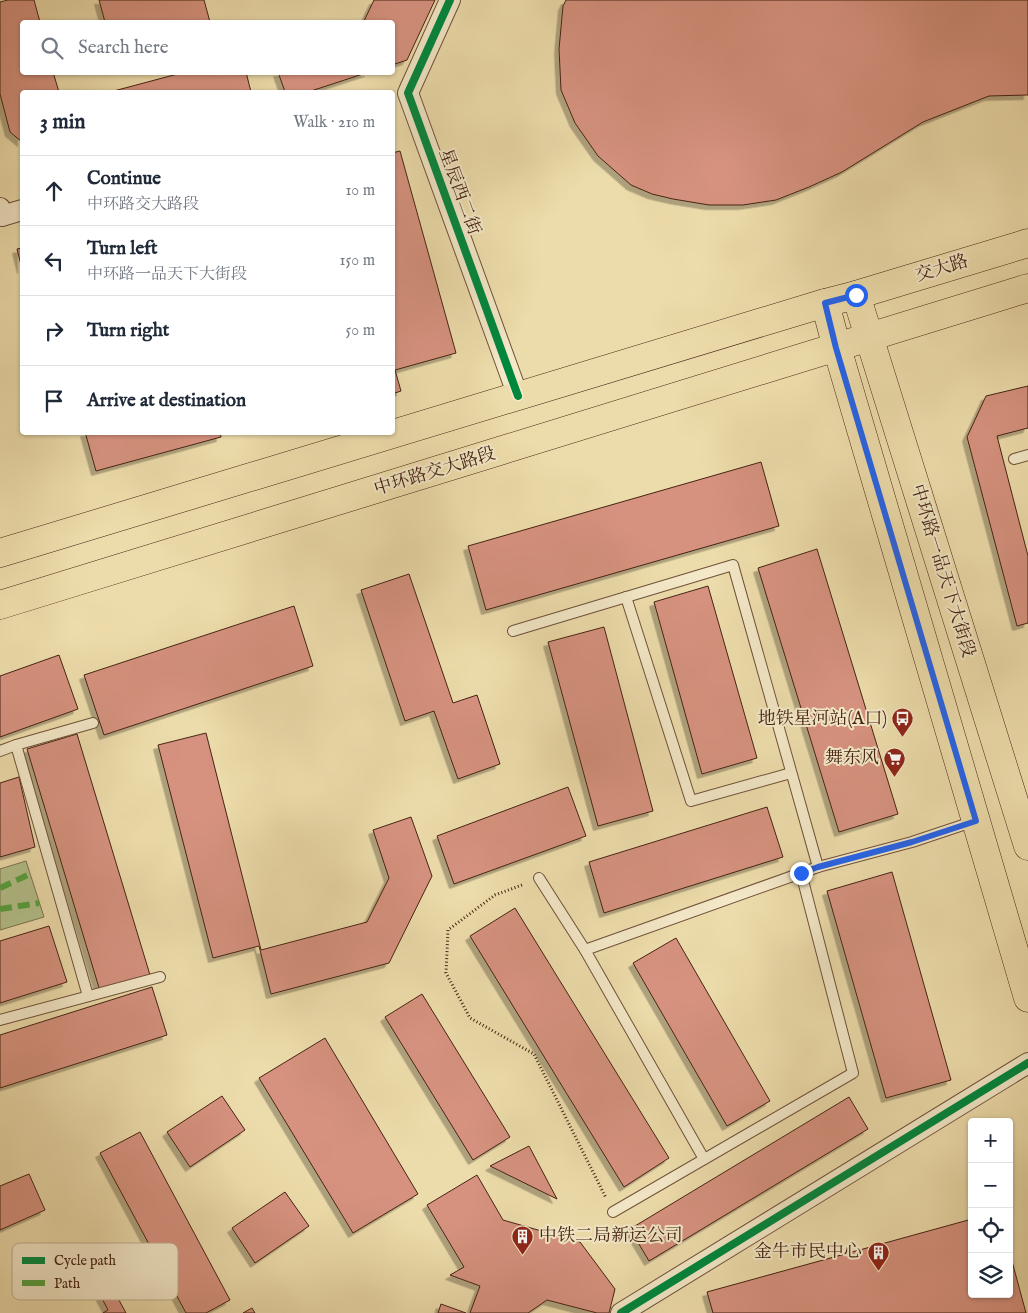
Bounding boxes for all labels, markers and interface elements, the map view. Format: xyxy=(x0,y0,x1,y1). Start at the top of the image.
search box xyxy=(20,20,395,75)
icon: search xyxy=(38,34,66,62)
text: Search here xyxy=(78,36,169,60)
text: 3 min xyxy=(40,109,85,136)
text: Walk · 210 m xyxy=(293,113,375,133)
street label: 星辰西二街 xyxy=(433,146,485,238)
text: Continue xyxy=(87,167,161,191)
icon: ahead xyxy=(40,177,68,205)
text: 10 m xyxy=(345,181,375,201)
text: 中环路交大路段 xyxy=(87,195,199,215)
text: Turn left xyxy=(87,237,158,261)
icon: left xyxy=(40,247,68,275)
street label: 交大路 xyxy=(913,250,971,288)
text: 150 m xyxy=(340,251,375,271)
text: 中环路一品天下大街段 xyxy=(87,265,247,285)
route start xyxy=(845,284,868,307)
icon: right xyxy=(40,317,68,345)
text: Turn right xyxy=(87,319,169,343)
text: 50 m xyxy=(346,321,375,341)
icon: arrive xyxy=(40,387,68,415)
text: Arrive at destination xyxy=(87,389,246,413)
street label: 中环路交大路段 xyxy=(371,443,499,501)
street label: 中环路一品天下大街段 xyxy=(905,482,979,660)
bus stop icon: 地铁星河站(A口) xyxy=(891,707,915,738)
place label: 地铁星河站(A口) xyxy=(758,708,887,731)
supermarket icon: 舞东风 xyxy=(883,746,907,777)
place label: 舞东风 xyxy=(825,747,879,770)
route end xyxy=(790,862,813,885)
map controls xyxy=(968,1118,1013,1298)
button: + xyxy=(968,1118,1013,1163)
button: − xyxy=(968,1163,1013,1208)
button: locate xyxy=(968,1208,1013,1253)
building icon: 中铁二局新运公司 xyxy=(511,1224,535,1255)
place label: 中铁二局新运公司 xyxy=(539,1225,683,1248)
building icon: 金牛市民中心 xyxy=(866,1240,890,1271)
place label: 金牛市民中心 xyxy=(754,1241,862,1264)
legend xyxy=(12,1243,178,1300)
text: Cycle path xyxy=(54,1252,116,1270)
button: layers xyxy=(968,1253,1013,1298)
text: Path xyxy=(54,1275,81,1293)

